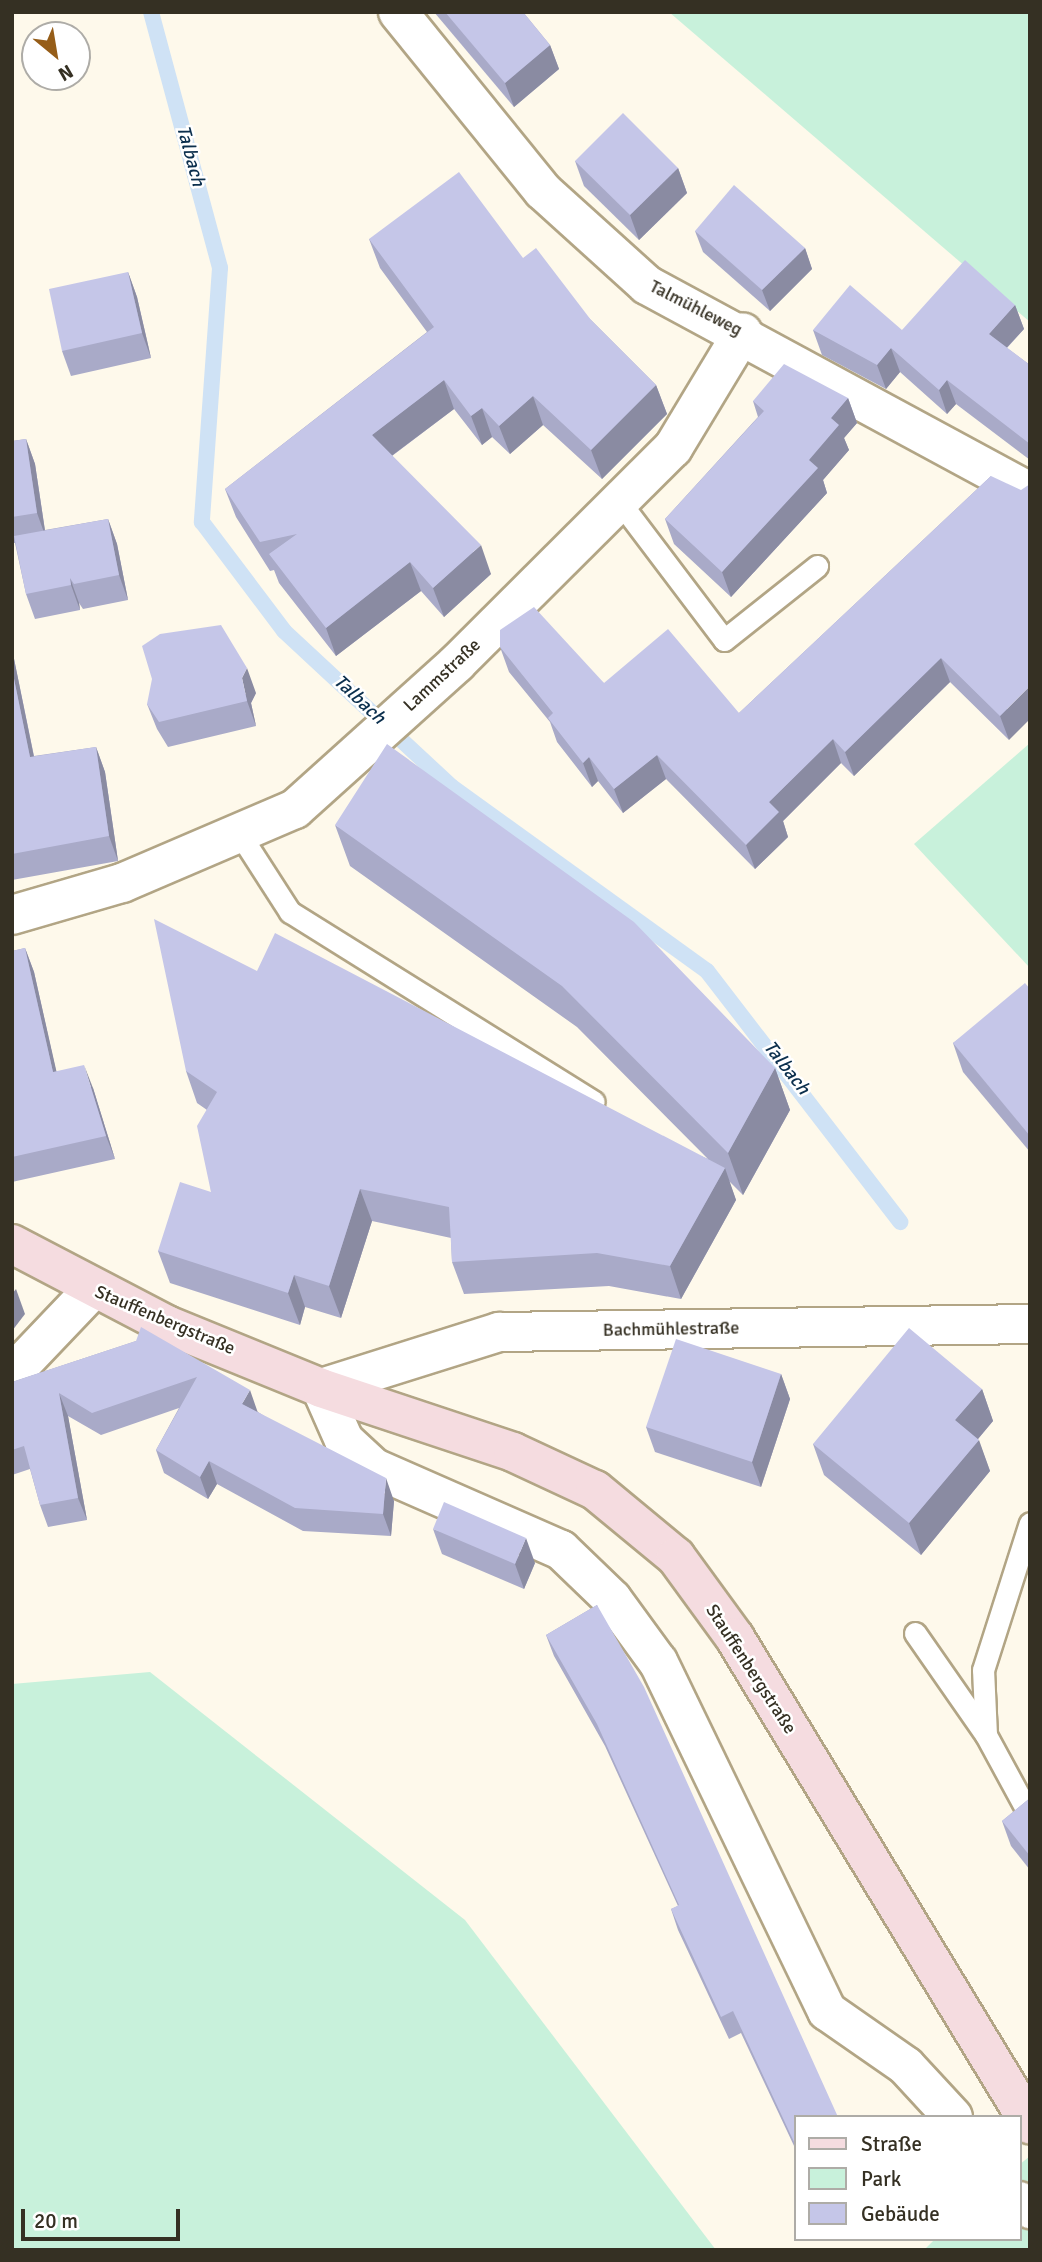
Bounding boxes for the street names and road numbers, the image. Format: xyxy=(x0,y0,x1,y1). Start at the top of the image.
street label: Talmühleweg xyxy=(646,275,746,341)
street label: Lammstraße xyxy=(399,634,485,716)
street label: Stauffenbergstraße xyxy=(92,1281,238,1359)
street label: Bachmühlestraße xyxy=(603,1317,739,1341)
street label: Stauffenbergstraße xyxy=(701,1600,801,1738)

